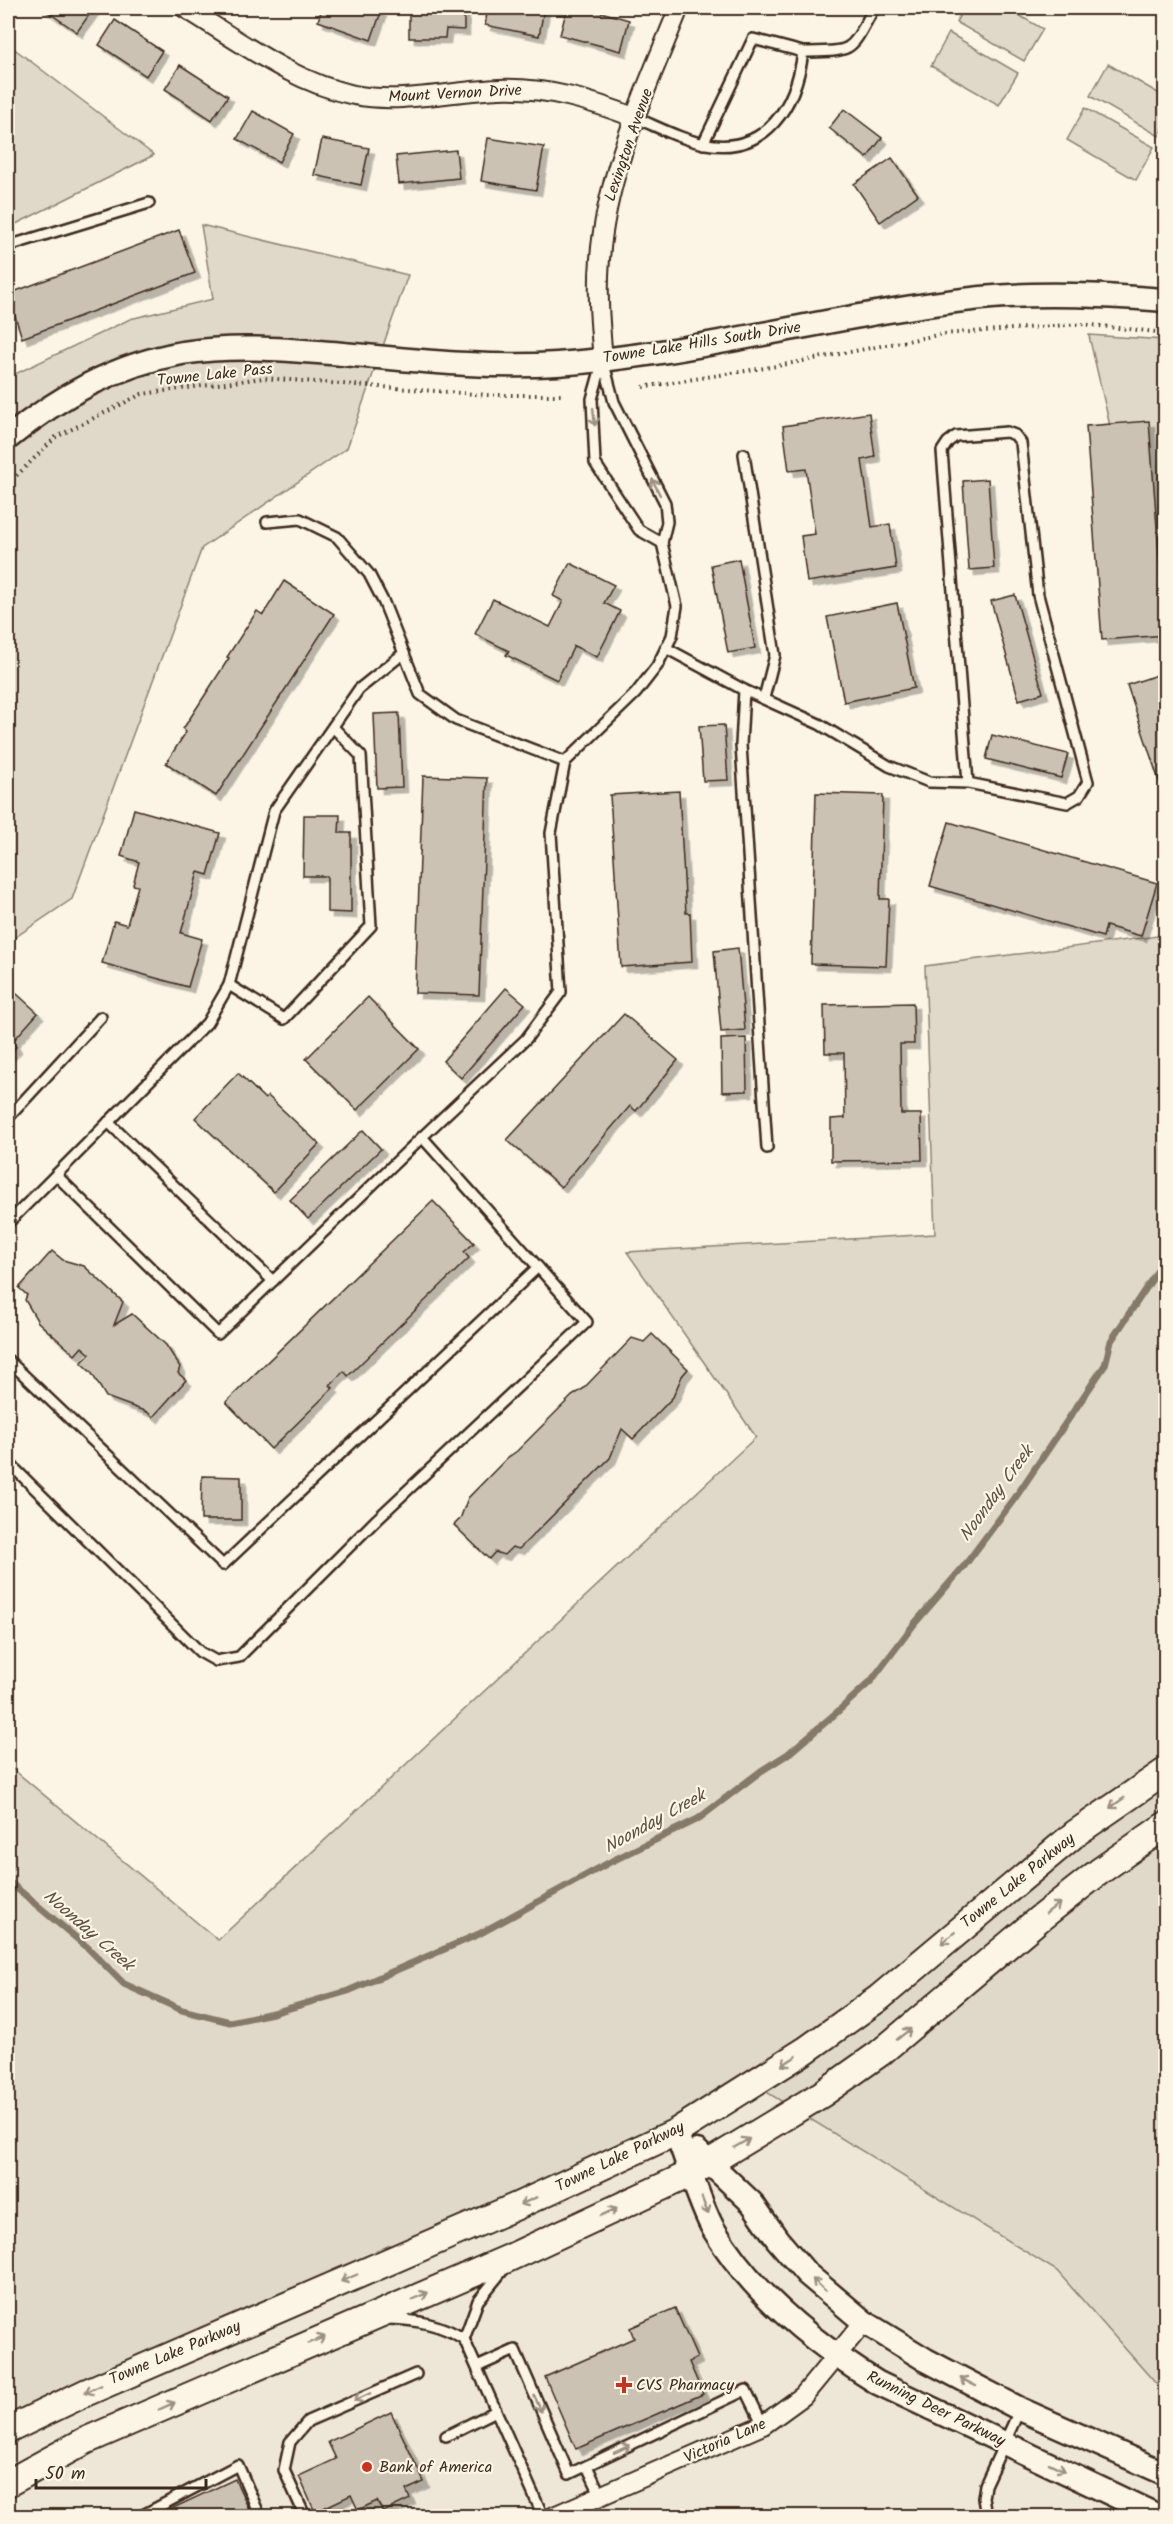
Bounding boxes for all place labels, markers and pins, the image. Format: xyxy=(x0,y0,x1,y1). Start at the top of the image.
place label: CVS Pharmacy xyxy=(636,2373,734,2398)
marker: CVS Pharmacy xyxy=(617,2378,631,2392)
place label: Bank of America xyxy=(379,2455,492,2480)
marker: Bank of America xyxy=(360,2460,374,2474)

